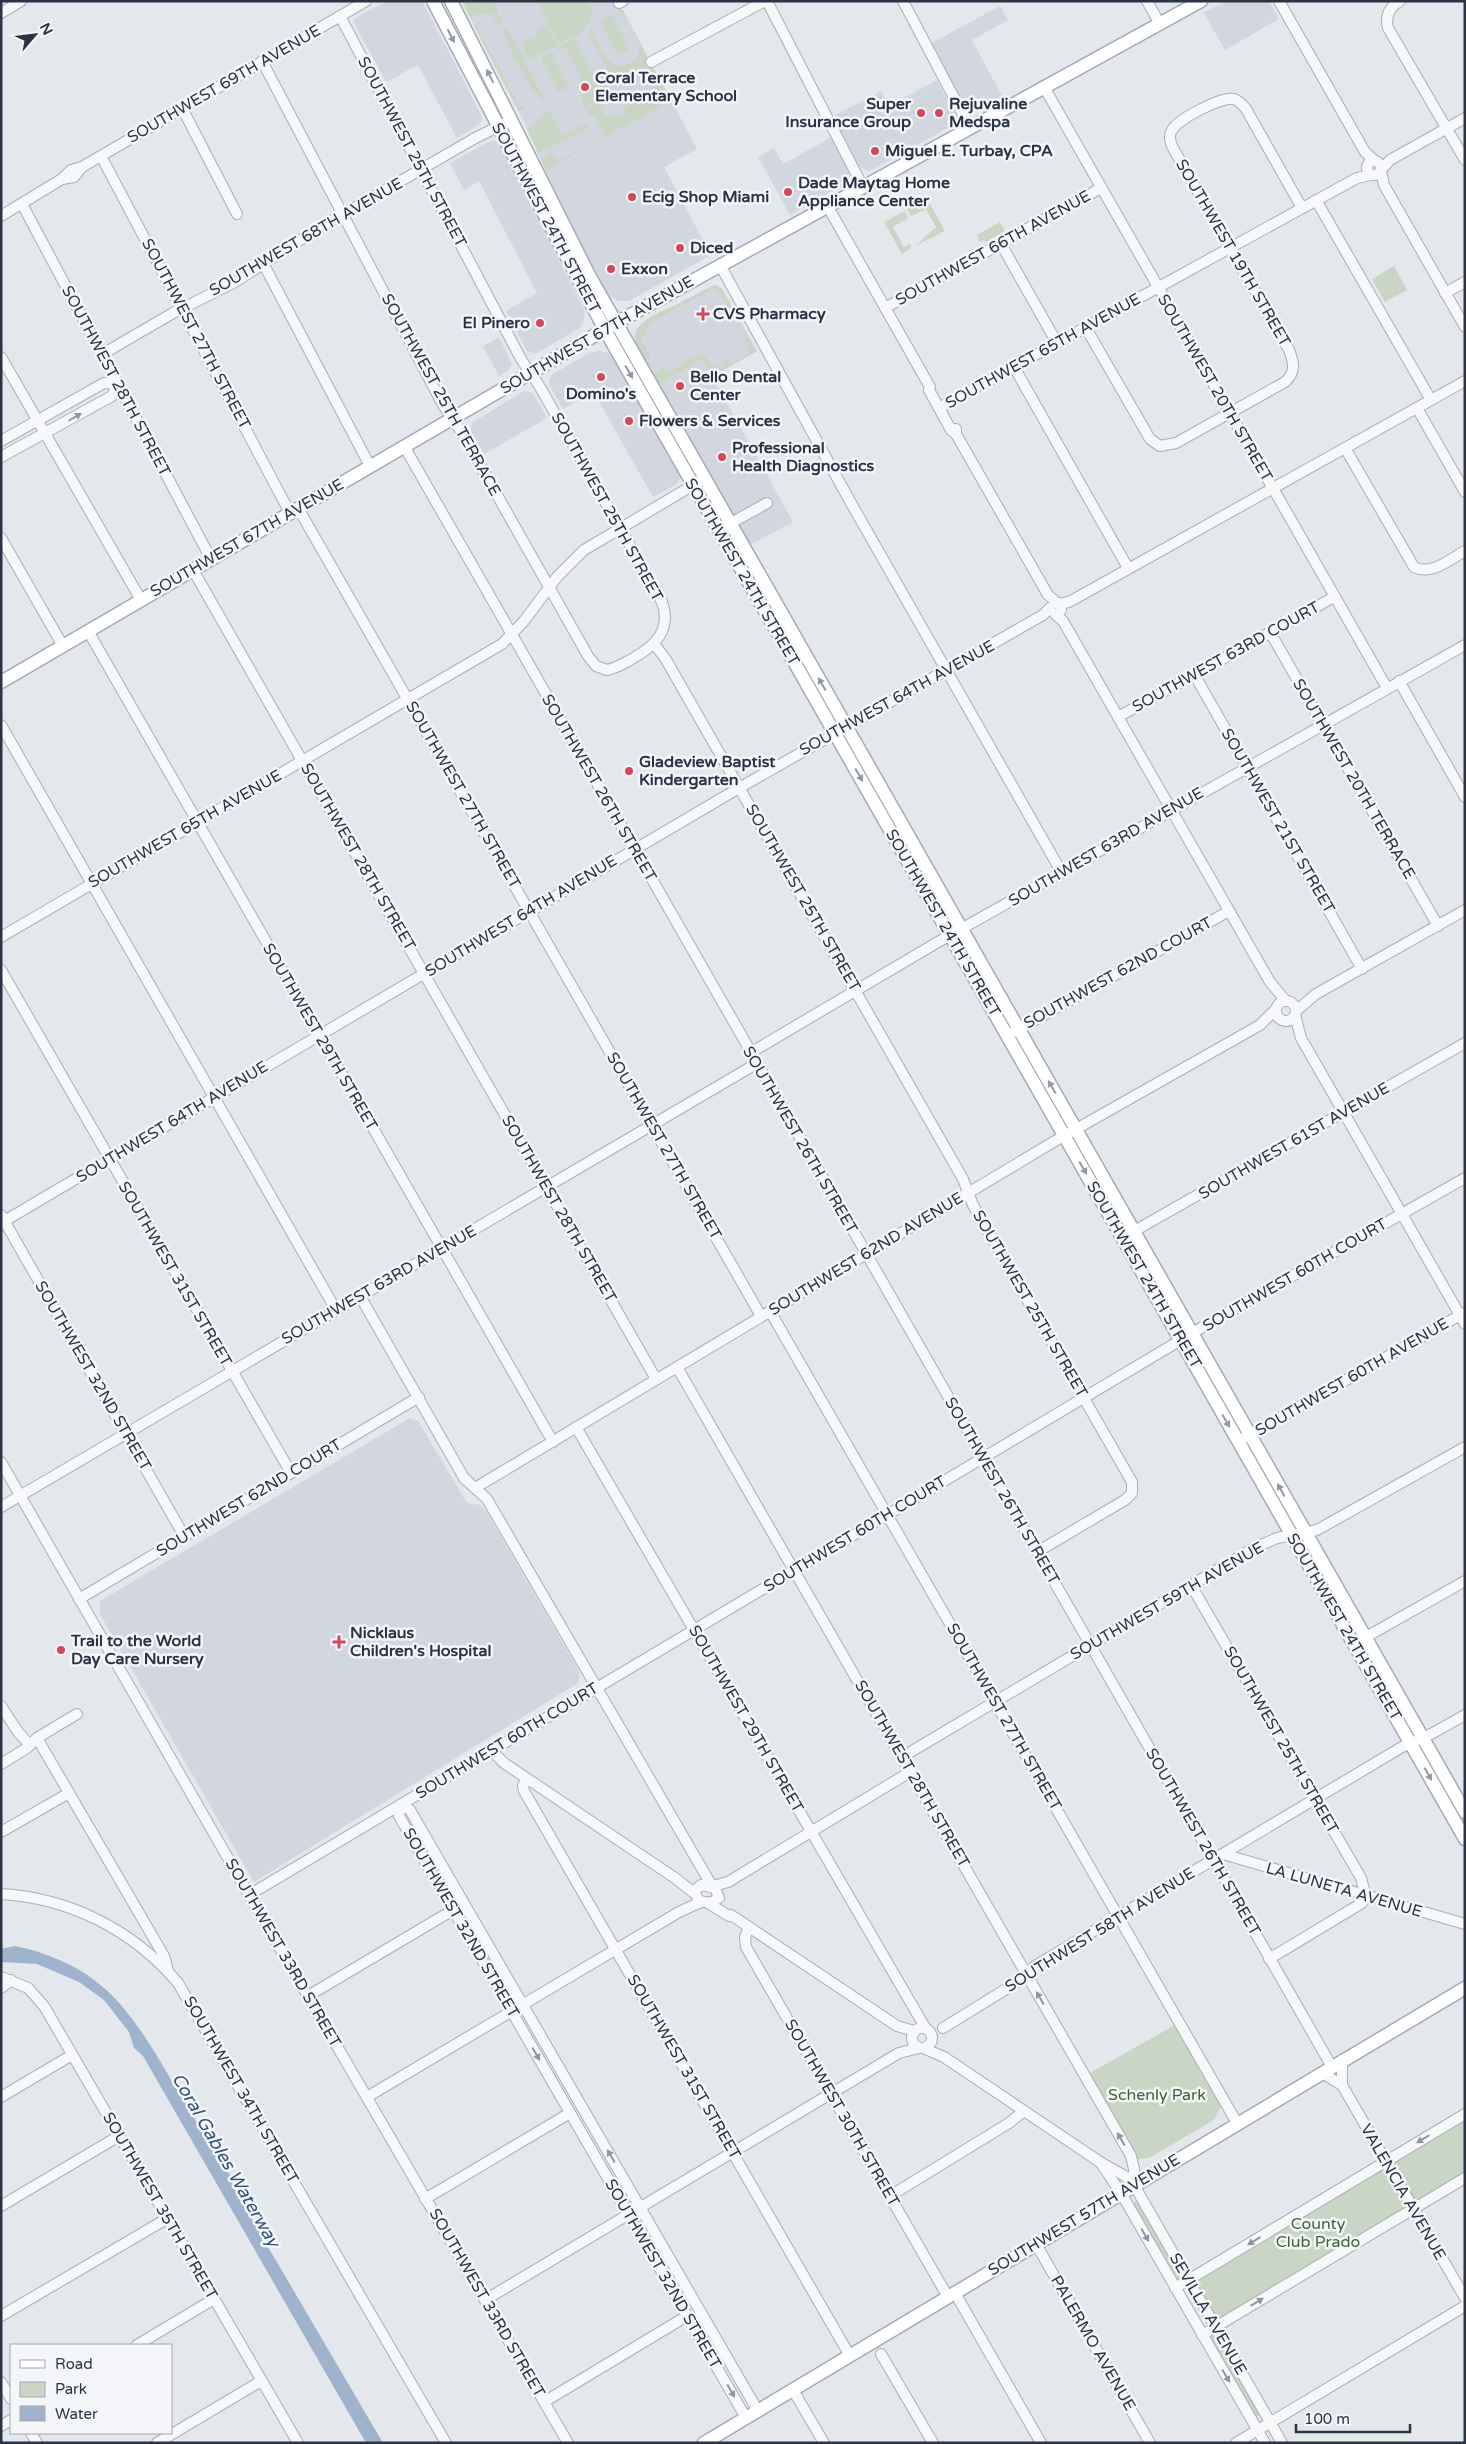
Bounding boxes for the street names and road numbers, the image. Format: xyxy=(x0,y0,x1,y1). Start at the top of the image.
street label: SOUTHWEST 69TH AVENUE xyxy=(124,20,324,148)
street label: SOUTHWEST 25TH STREET xyxy=(353,53,471,251)
street label: SOUTHWEST 24TH STREET xyxy=(487,119,605,317)
street label: SOUTHWEST 19TH STREET xyxy=(1171,156,1295,350)
street label: SOUTHWEST 68TH AVENUE xyxy=(206,173,406,301)
street label: SOUTHWEST 66TH AVENUE xyxy=(892,186,1094,310)
street label: SOUTHWEST 27TH STREET xyxy=(137,235,255,433)
street label: SOUTHWEST 67TH AVENUE xyxy=(497,271,697,399)
street label: SOUTHWEST 28TH STREET xyxy=(57,282,175,480)
street label: SOUTHWEST 65TH AVENUE xyxy=(942,289,1144,413)
street label: SOUTHWEST 25TH TERRACE xyxy=(377,290,505,500)
street label: SOUTHWEST 20TH STREET xyxy=(1153,291,1277,485)
street label: SOUTHWEST 25TH STREET xyxy=(547,409,667,605)
street label: SOUTHWEST 67TH AVENUE xyxy=(147,474,347,602)
street label: SOUTHWEST 24TH STREET xyxy=(680,475,804,669)
street label: SOUTHWEST 63RD COURT xyxy=(1129,597,1323,717)
street label: SOUTHWEST 64TH AVENUE xyxy=(796,636,998,760)
street label: SOUTHWEST 20TH TERRACE xyxy=(1288,675,1420,883)
street label: SOUTHWEST 26TH STREET xyxy=(537,691,661,885)
street label: SOUTHWEST 27TH STREET xyxy=(401,698,525,892)
street label: SOUTHWEST 21ST STREET xyxy=(1217,725,1339,917)
street label: SOUTHWEST 28TH STREET xyxy=(296,760,420,954)
street label: SOUTHWEST 65TH AVENUE xyxy=(85,765,285,893)
street label: SOUTHWEST 63RD AVENUE xyxy=(1005,783,1207,911)
street label: SOUTHWEST 25TH STREET xyxy=(741,801,865,995)
street label: SOUTHWEST 24TH STREET xyxy=(881,826,1005,1020)
street label: SOUTHWEST 64TH AVENUE xyxy=(421,851,621,981)
street label: SOUTHWEST 62ND COURT xyxy=(1020,913,1216,1033)
street label: SOUTHWEST 29TH STREET xyxy=(258,940,382,1134)
street label: SOUTHWEST 26TH STREET xyxy=(738,1043,862,1237)
street label: SOUTHWEST 27TH STREET xyxy=(602,1049,726,1243)
street label: SOUTHWEST 64TH AVENUE xyxy=(72,1057,272,1187)
street label: SOUTHWEST 61ST AVENUE xyxy=(1195,1078,1393,1204)
street label: SOUTHWEST 28TH STREET xyxy=(497,1112,621,1306)
street label: SOUTHWEST 31ST STREET xyxy=(114,1178,236,1370)
street label: SOUTHWEST 24TH STREET xyxy=(1082,1178,1206,1372)
street label: SOUTHWEST 62ND AVENUE xyxy=(765,1188,967,1320)
street label: SOUTHWEST 25TH STREET xyxy=(968,1207,1092,1401)
street label: SOUTHWEST 60TH COURT xyxy=(1199,1214,1391,1336)
street label: SOUTHWEST 63RD AVENUE xyxy=(278,1221,480,1349)
street label: SOUTHWEST 32ND STREET xyxy=(30,1277,156,1475)
street label: SOUTHWEST 60TH AVENUE xyxy=(1252,1313,1452,1441)
street label: SOUTHWEST 26TH STREET xyxy=(940,1394,1064,1588)
street label: SOUTHWEST 62ND COURT xyxy=(153,1435,345,1561)
street label: SOUTHWEST 60TH COURT xyxy=(760,1471,950,1597)
street label: SOUTHWEST 24TH STREET xyxy=(1282,1530,1406,1724)
street label: SOUTHWEST 59TH AVENUE xyxy=(1067,1537,1267,1665)
street label: SOUTHWEST 27TH STREET xyxy=(942,1620,1066,1814)
street label: SOUTHWEST 29TH STREET xyxy=(684,1622,808,1816)
street label: SOUTHWEST 25TH STREET xyxy=(1219,1643,1343,1837)
street label: SOUTHWEST 28TH STREET xyxy=(850,1677,974,1871)
street label: SOUTHWEST 60TH COURT xyxy=(412,1678,602,1804)
street label: SOUTHWEST 26TH STREET xyxy=(1141,1745,1265,1939)
street label: SOUTHWEST 32ND STREET xyxy=(398,1824,524,2022)
street label: SOUTHWEST 33RD STREET xyxy=(221,1855,345,2051)
street label: LA LUNETA AVENUE xyxy=(1264,1858,1424,1922)
street label: SOUTHWEST 58TH AVENUE xyxy=(1001,1863,1199,1997)
street label: SOUTHWEST 31ST STREET xyxy=(623,1971,745,2163)
street label: SOUTHWEST 34TH STREET xyxy=(179,1993,303,2187)
street label: SOUTHWEST 30TH STREET xyxy=(780,2016,904,2210)
street label: SOUTHWEST 35TH STREET xyxy=(98,2109,222,2303)
street label: VALENCIA AVENUE xyxy=(1356,2120,1450,2264)
street label: SOUTHWEST 57TH AVENUE xyxy=(984,2150,1184,2280)
street label: SOUTHWEST 32ND STREET xyxy=(600,2175,726,2373)
street label: SOUTHWEST 33RD STREET xyxy=(425,2205,549,2401)
street label: SEVILLA AVENUE xyxy=(1165,2249,1251,2379)
street label: PALERMO AVENUE xyxy=(1046,2272,1140,2414)

